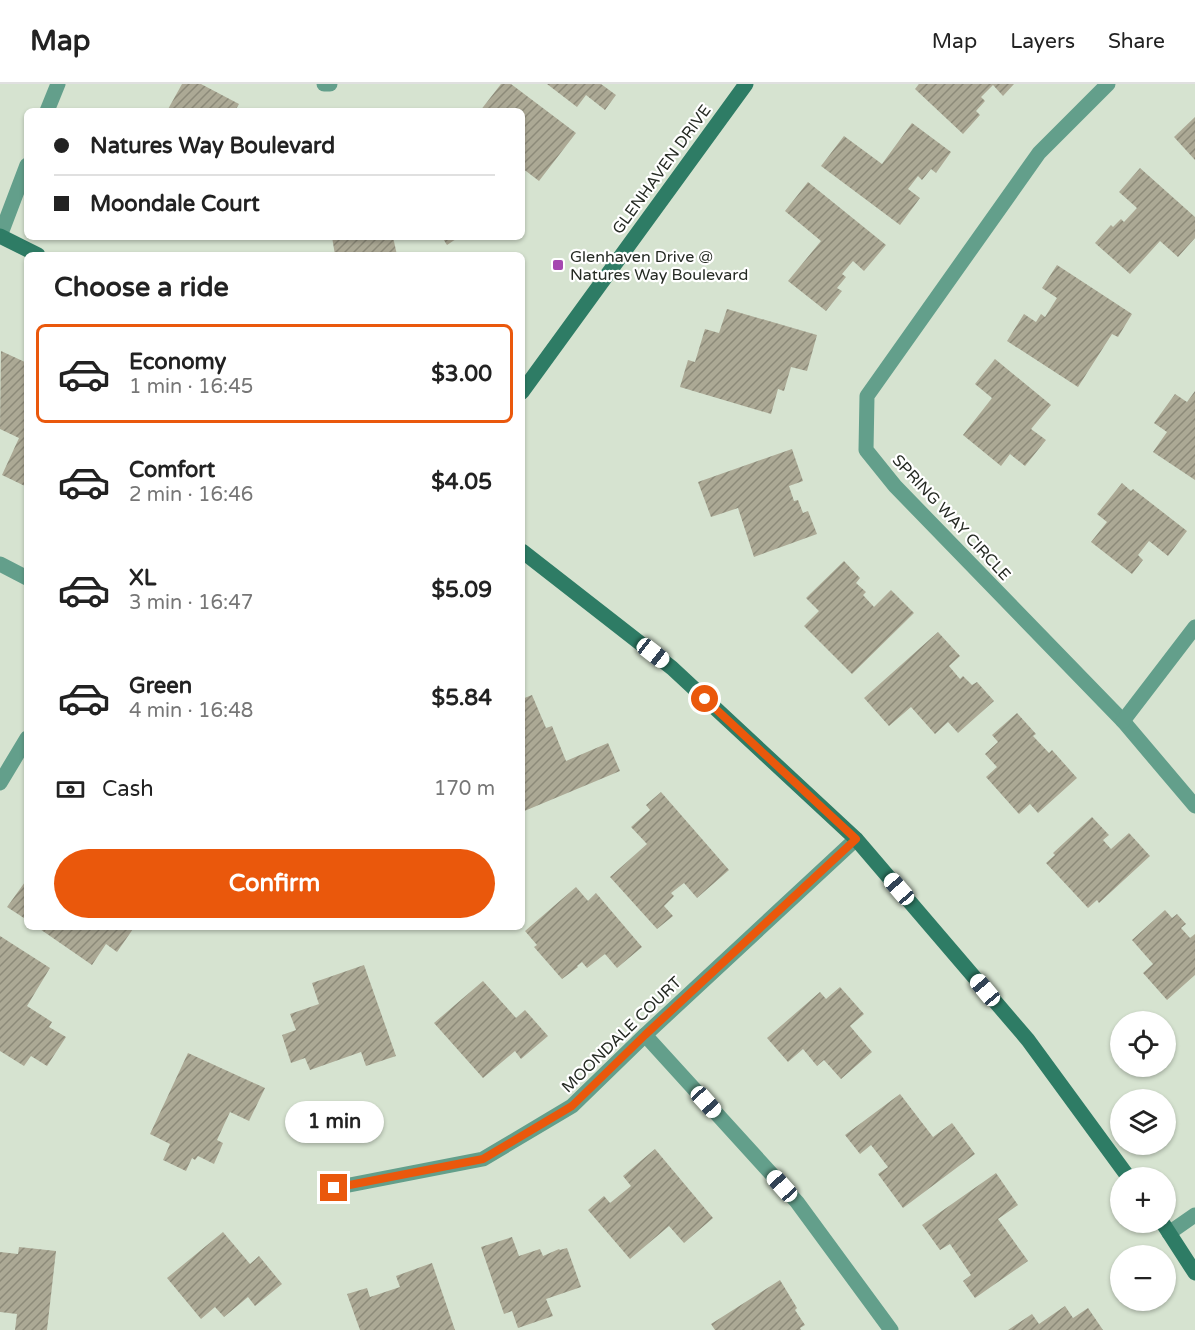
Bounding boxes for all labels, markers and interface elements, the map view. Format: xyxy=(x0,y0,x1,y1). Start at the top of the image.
text: Map xyxy=(30,24,90,58)
text: Map xyxy=(932,29,977,54)
text: Layers xyxy=(1010,29,1075,54)
text: Share xyxy=(1108,29,1165,54)
street label: GLENHAVEN DRIVE xyxy=(608,101,716,238)
text: Natures Way Boulevard xyxy=(90,133,335,159)
text: Moondale Court xyxy=(90,191,260,217)
place label: Glenhaven Drive @ Natures Way Boulevard xyxy=(570,247,748,285)
marker: Glenhaven Drive @ Natures Way Boulevard xyxy=(551,258,565,272)
text: Choose a ride xyxy=(54,271,229,304)
icon: car xyxy=(57,347,111,401)
text: Economy xyxy=(129,349,226,375)
text: $3.00 xyxy=(431,361,492,387)
text: 1 min · 16:45 xyxy=(129,375,253,399)
street label: SPRING WAY CIRCLE xyxy=(888,451,1015,585)
icon: car xyxy=(57,455,111,509)
text: Comfort xyxy=(129,457,215,483)
text: $4.05 xyxy=(431,469,492,495)
text: 2 min · 16:46 xyxy=(129,483,253,507)
icon: car xyxy=(57,563,111,617)
text: XL xyxy=(129,565,156,591)
text: $5.09 xyxy=(431,577,492,603)
text: 3 min · 16:47 xyxy=(129,591,253,615)
car xyxy=(633,635,673,671)
icon: car xyxy=(57,671,111,725)
text: Green xyxy=(129,673,192,699)
text: $5.84 xyxy=(432,685,492,711)
route start xyxy=(691,685,718,712)
text: 4 min · 16:48 xyxy=(129,699,253,723)
icon: cash xyxy=(54,773,87,806)
text: Cash xyxy=(102,776,154,802)
text: 170 m xyxy=(434,777,495,801)
button: Confirm xyxy=(54,849,495,918)
car xyxy=(880,870,918,908)
car xyxy=(967,970,1003,1010)
street label: MOONDALE COURT xyxy=(558,972,686,1097)
map controls xyxy=(1110,1011,1176,1311)
button: locate xyxy=(1110,1011,1176,1077)
car xyxy=(687,1083,725,1121)
button: layers xyxy=(1110,1089,1176,1155)
callout: 1 min xyxy=(284,1101,384,1143)
text: 1 min xyxy=(308,1110,361,1134)
car xyxy=(763,1167,801,1205)
button: + xyxy=(1110,1167,1176,1233)
route end xyxy=(320,1174,347,1201)
button: − xyxy=(1110,1245,1176,1311)

